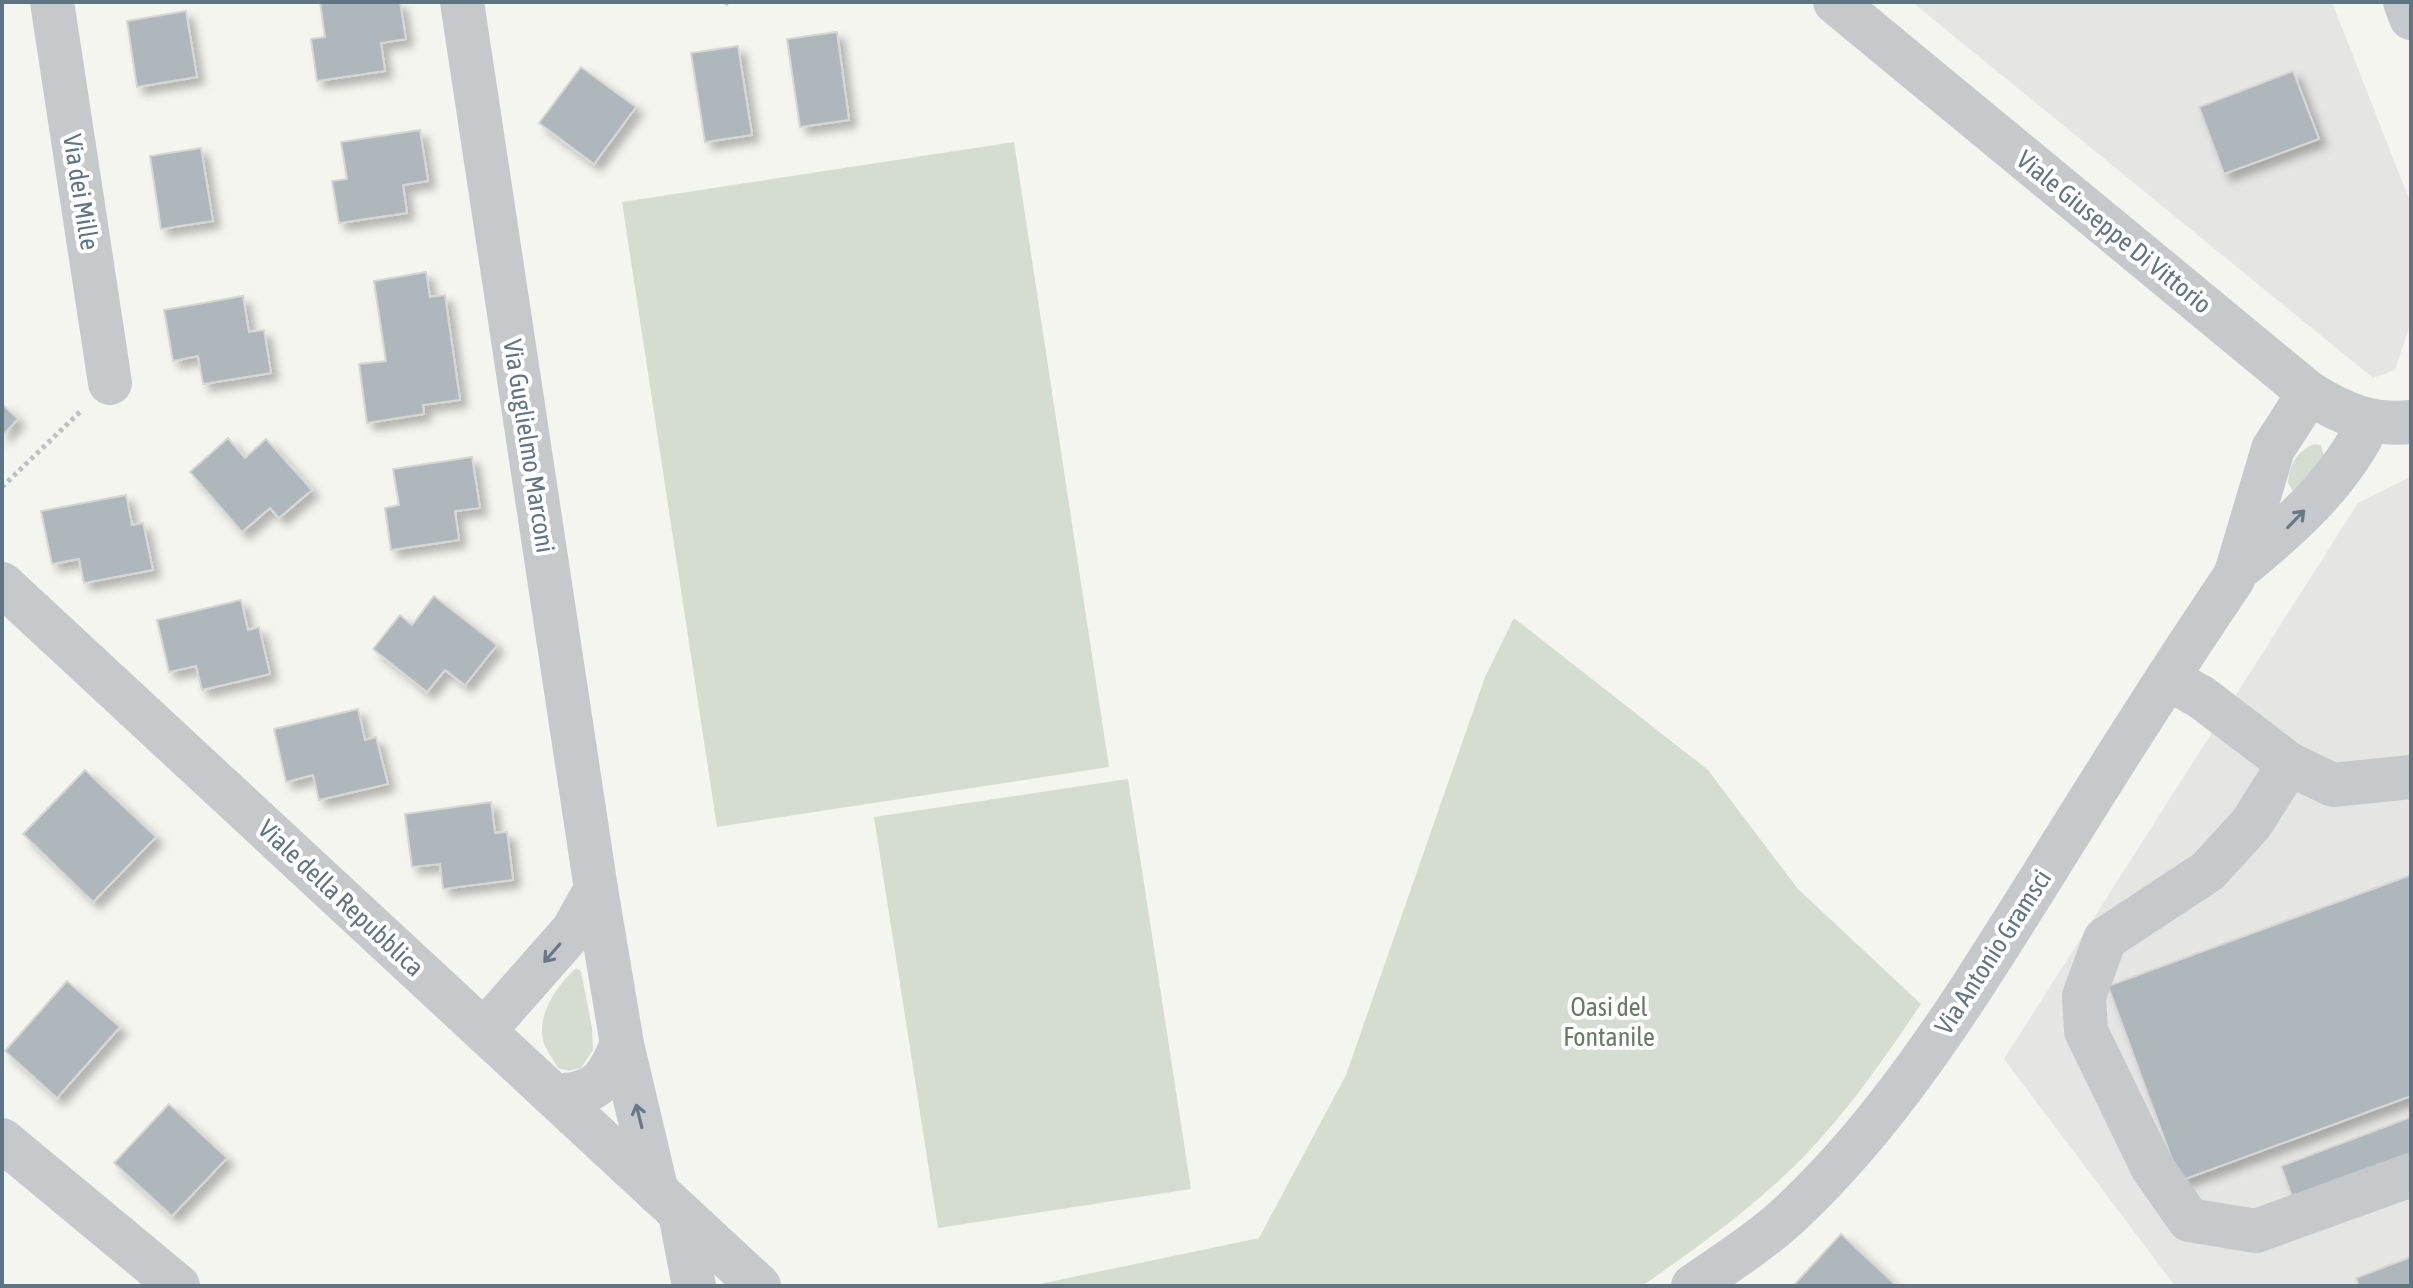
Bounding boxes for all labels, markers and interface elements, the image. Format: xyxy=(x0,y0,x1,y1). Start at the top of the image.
street label: Via dei Mille xyxy=(57,132,105,252)
street label: Viale Giuseppe Di Vittorio xyxy=(2011,144,2217,320)
street label: Via Guglielmo Marconi xyxy=(497,337,561,555)
one-way arrow xyxy=(2286,510,2305,529)
street label: Viale della Repubblica xyxy=(252,814,430,982)
street label: Via Antonio Gramsci xyxy=(1929,864,2057,1040)
one-way arrow xyxy=(543,943,561,963)
park label: Oasi del Fontanile xyxy=(1563,992,1655,1052)
one-way arrow xyxy=(631,1104,646,1130)

